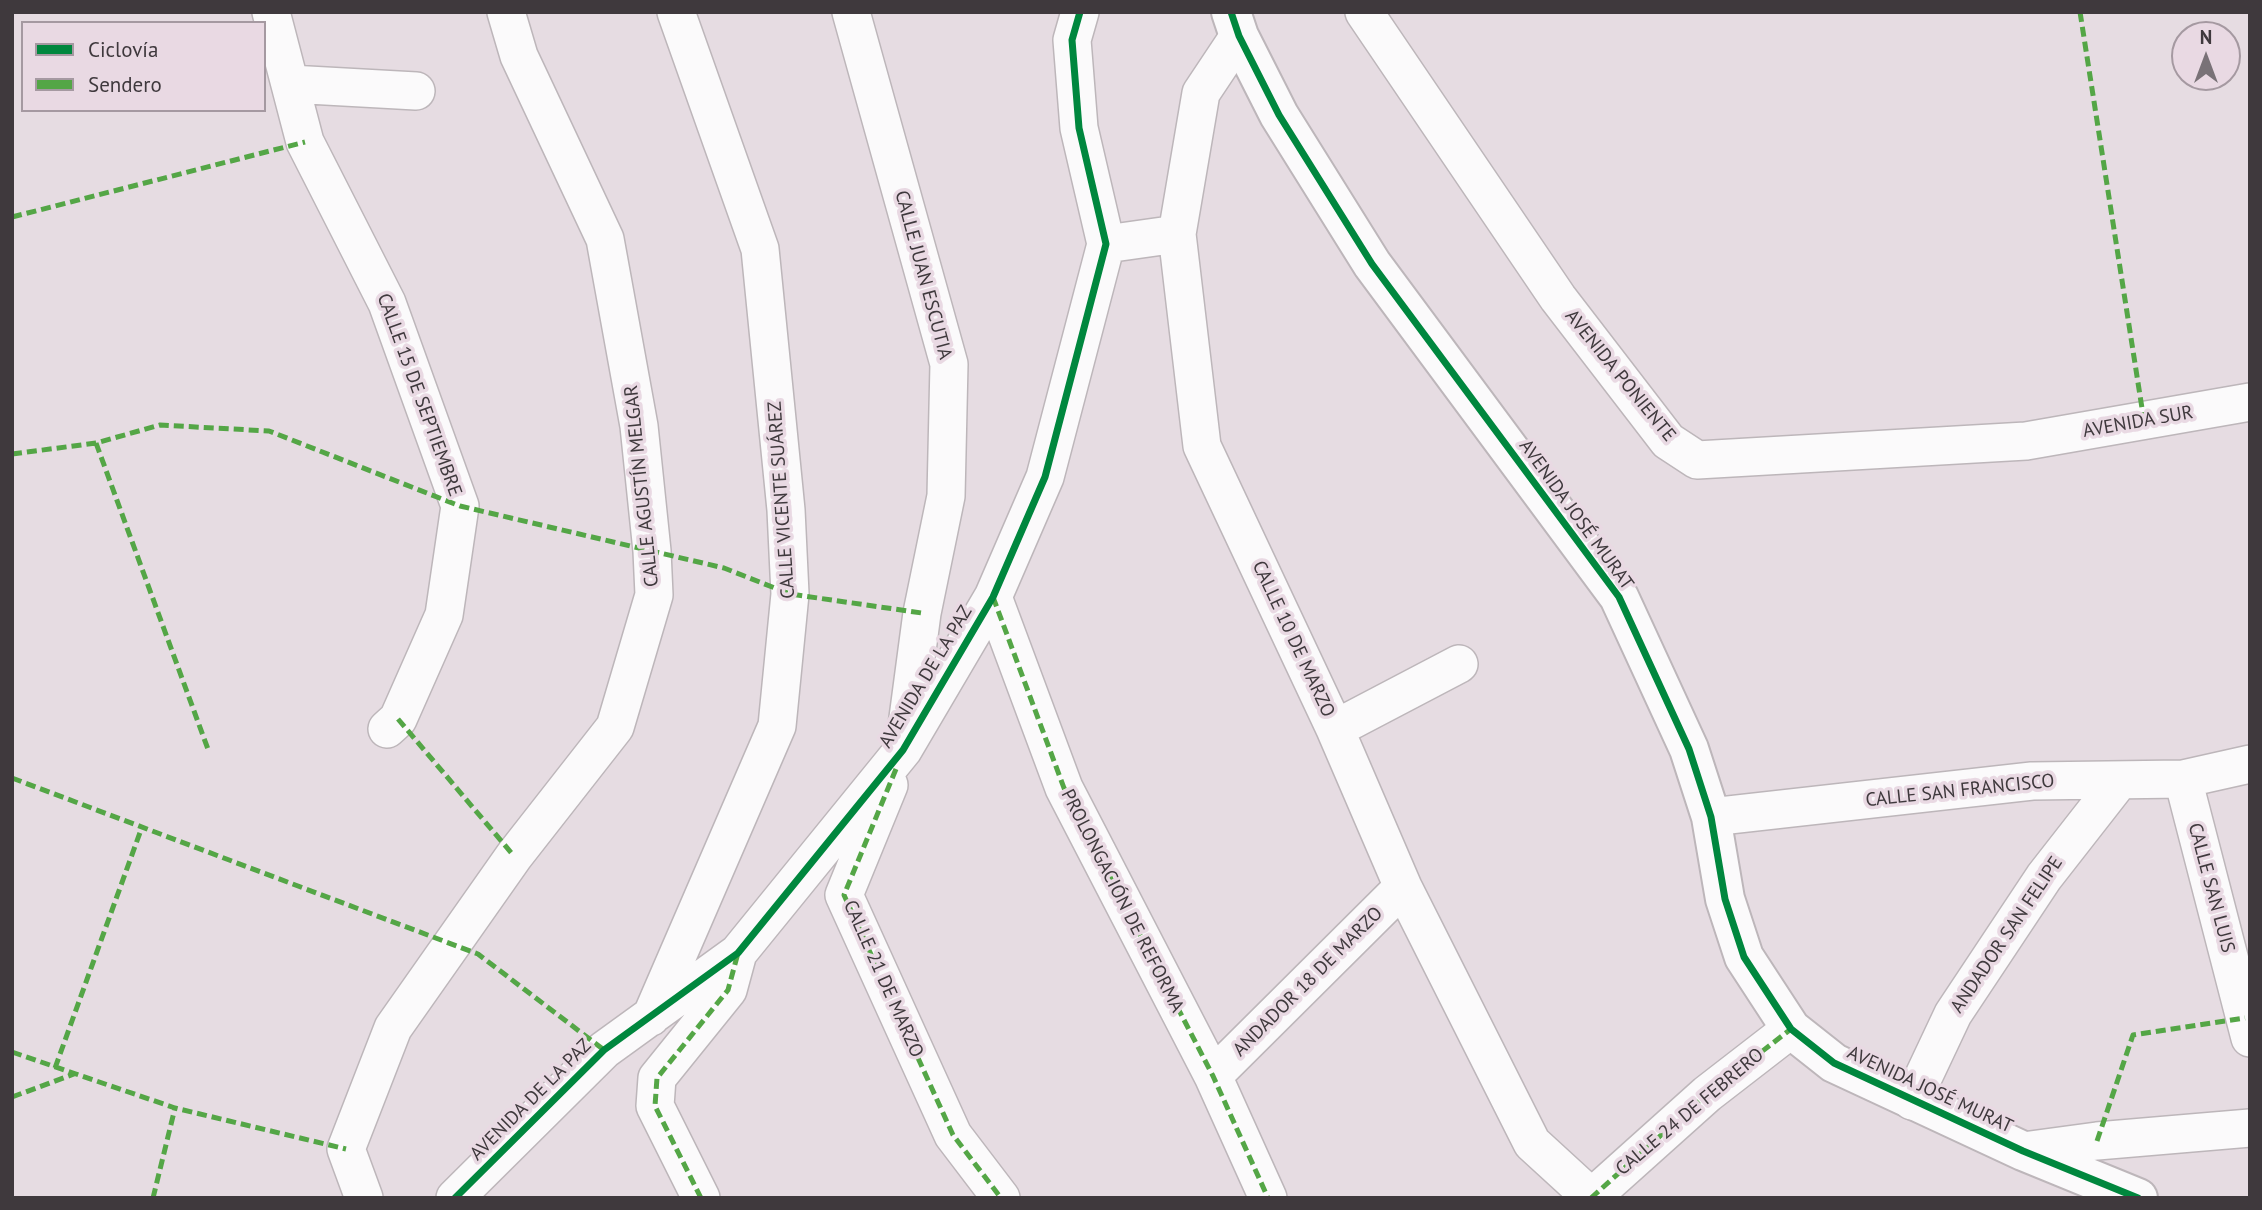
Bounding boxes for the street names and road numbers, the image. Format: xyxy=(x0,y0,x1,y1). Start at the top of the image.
street label: CALLE JUAN ESCUTIA xyxy=(889,188,957,362)
street label: CALLE 15 DE SEPTIEMBRE xyxy=(372,290,466,500)
street label: AVENIDA PONIENTE xyxy=(1560,305,1680,447)
street label: CALLE AGUSTÍN MELGAR xyxy=(620,384,664,588)
street label: CALLE VICENTE SUÁREZ xyxy=(764,401,800,599)
street label: AVENIDA SUR xyxy=(2081,401,2195,443)
street label: AVENIDA JOSÉ MURAT xyxy=(1514,435,1638,595)
street label: CALLE 10 DE MARZO xyxy=(1247,557,1339,721)
street label: AVENIDA DE LA PAZ xyxy=(874,602,978,752)
street label: CALLE SAN FRANCISCO xyxy=(1864,770,2056,812)
street label: PROLONGACIÓN DE REFORMA xyxy=(1056,786,1188,1016)
street label: CALLE SAN LUIS xyxy=(2183,821,2239,955)
street label: ANDADOR SAN FELIPE xyxy=(1946,852,2068,1018)
street label: CALLE 21 DE MARZO xyxy=(838,897,928,1061)
street label: ANDADOR 18 DE MARZO xyxy=(1228,902,1388,1062)
street label: AVENIDA DE LA PAZ xyxy=(466,1035,596,1165)
street label: AVENIDA JOSÉ MURAT xyxy=(1844,1042,2016,1138)
street label: CALLE 24 DE FEBRERO xyxy=(1611,1044,1769,1180)

